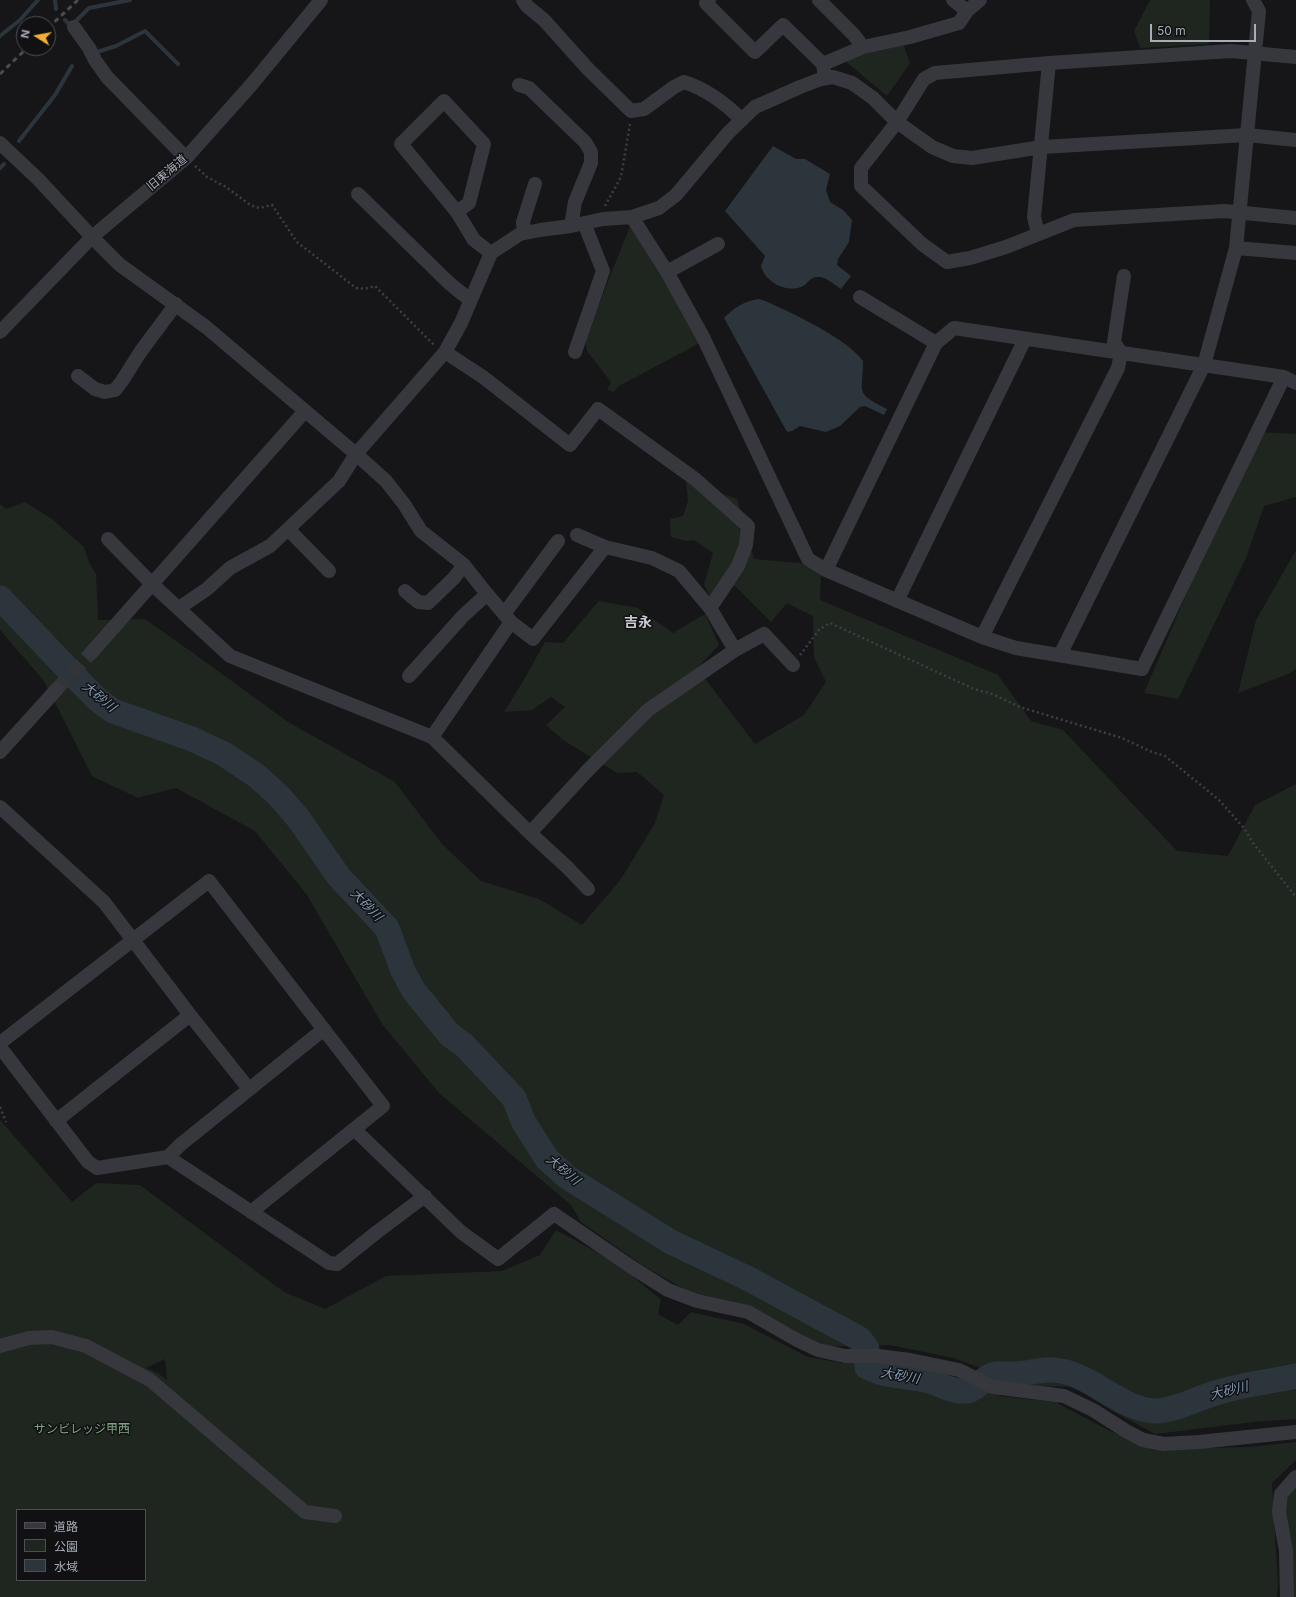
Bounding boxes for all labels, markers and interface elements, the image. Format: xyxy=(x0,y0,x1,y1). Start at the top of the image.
north arrow xyxy=(16,16,56,56)
scale bar xyxy=(1152,16,1258,42)
text: 50 m xyxy=(1157,23,1186,38)
text: N xyxy=(18,28,33,39)
street label: 旧東海道 xyxy=(144,152,190,194)
district label: 吉永 xyxy=(624,615,652,631)
water label: 大砂川 xyxy=(79,679,119,715)
water label: 大砂川 xyxy=(347,886,385,924)
water label: 大砂川 xyxy=(543,1151,583,1189)
water label: 大砂川 xyxy=(879,1365,921,1387)
water label: 大砂川 xyxy=(1208,1379,1250,1403)
park label: サンビレッジ甲西 xyxy=(34,1422,130,1436)
legend xyxy=(16,1509,146,1581)
text: 道路 xyxy=(54,1519,78,1534)
text: 公園 xyxy=(54,1539,78,1554)
text: 水域 xyxy=(54,1559,78,1574)

